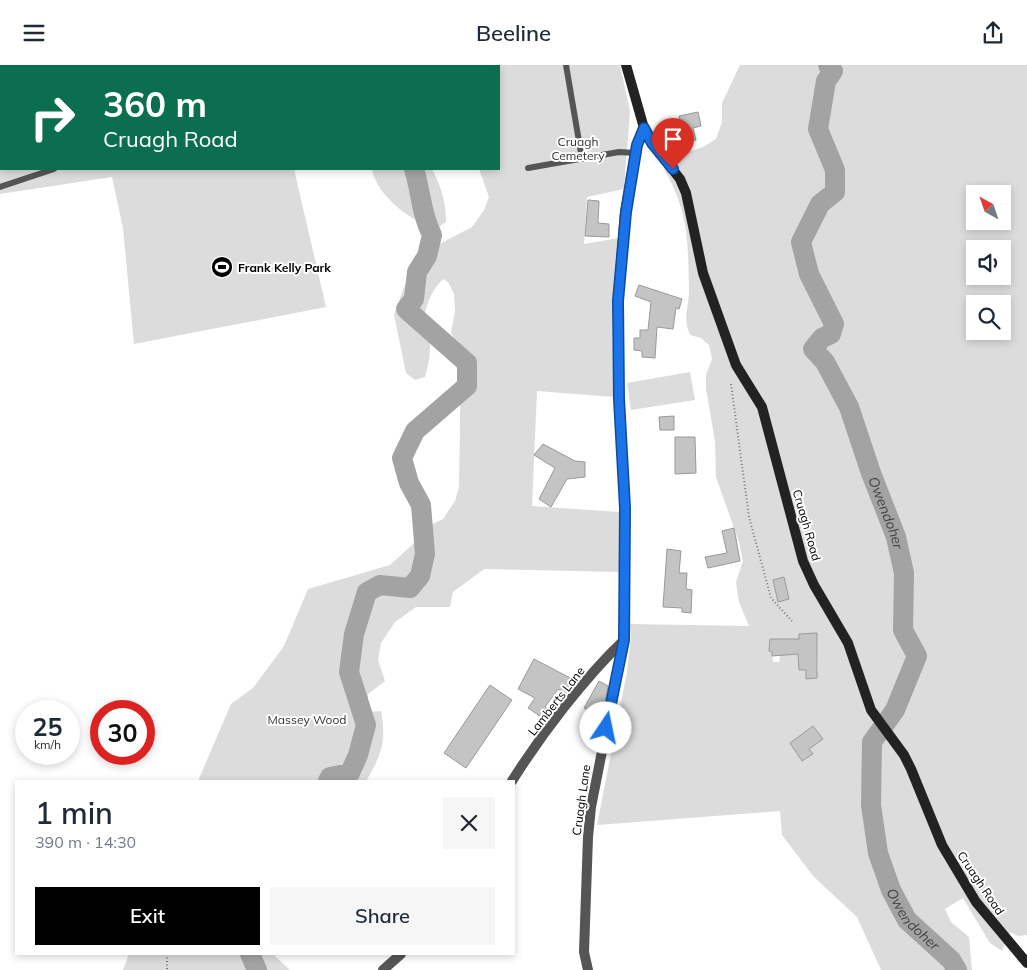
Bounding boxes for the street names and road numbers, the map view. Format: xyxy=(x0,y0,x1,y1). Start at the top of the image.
street label: Cruagh Road xyxy=(790,488,824,562)
street label: Lamberts Lane xyxy=(524,664,588,738)
street label: Cruagh Lane xyxy=(569,764,593,836)
street label: Cruagh Road xyxy=(954,848,1008,918)

